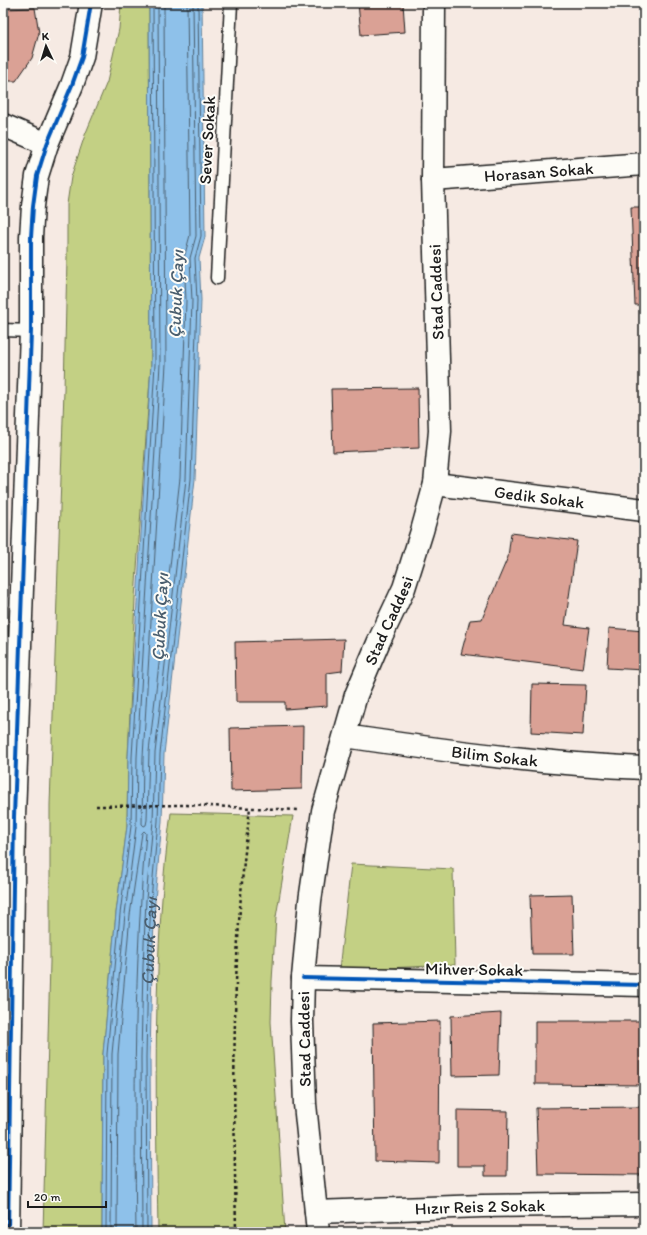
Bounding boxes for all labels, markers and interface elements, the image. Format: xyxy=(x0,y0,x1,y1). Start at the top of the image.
north arrow xyxy=(26,26,66,66)
text: K xyxy=(41,30,50,43)
street label: Sever Sokak xyxy=(195,95,219,185)
street label: Horasan Sokak xyxy=(483,158,594,186)
street label: Stad Caddesi xyxy=(424,244,448,340)
water label: Çubuk Çayı xyxy=(163,248,189,338)
street label: Gedik Sokak xyxy=(493,481,586,513)
water label: Çubuk Çayı xyxy=(147,571,173,662)
street label: Stad Caddesi xyxy=(360,573,417,668)
street label: Bilim Sokak xyxy=(450,741,539,771)
water label: Çubuk Çayı xyxy=(137,895,162,985)
street label: Mihver Sokak xyxy=(425,958,523,980)
street label: Stad Caddesi xyxy=(293,991,315,1087)
scale bar xyxy=(28,1183,106,1209)
text: 20 m xyxy=(34,1190,61,1204)
street label: Hızır Reis 2 Sokak xyxy=(414,1195,545,1218)

